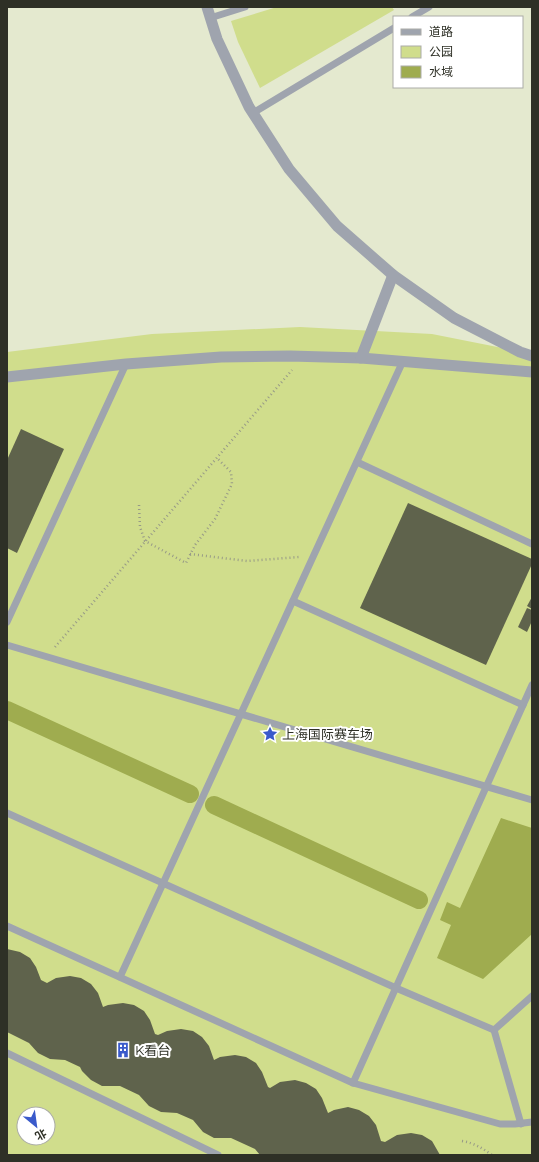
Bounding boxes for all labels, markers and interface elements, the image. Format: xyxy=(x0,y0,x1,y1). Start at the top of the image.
legend xyxy=(393,16,523,88)
text: 道路 xyxy=(429,24,453,39)
text: 公园 xyxy=(429,44,453,59)
text: 水域 xyxy=(429,64,453,79)
place icon: 上海国际赛车场 xyxy=(261,725,279,743)
place label: 上海国际赛车场 xyxy=(282,726,373,742)
building icon: K看台 xyxy=(114,1041,132,1059)
place label: K看台 xyxy=(135,1042,170,1058)
north arrow xyxy=(16,1106,56,1146)
text: 北 xyxy=(33,1126,49,1144)

